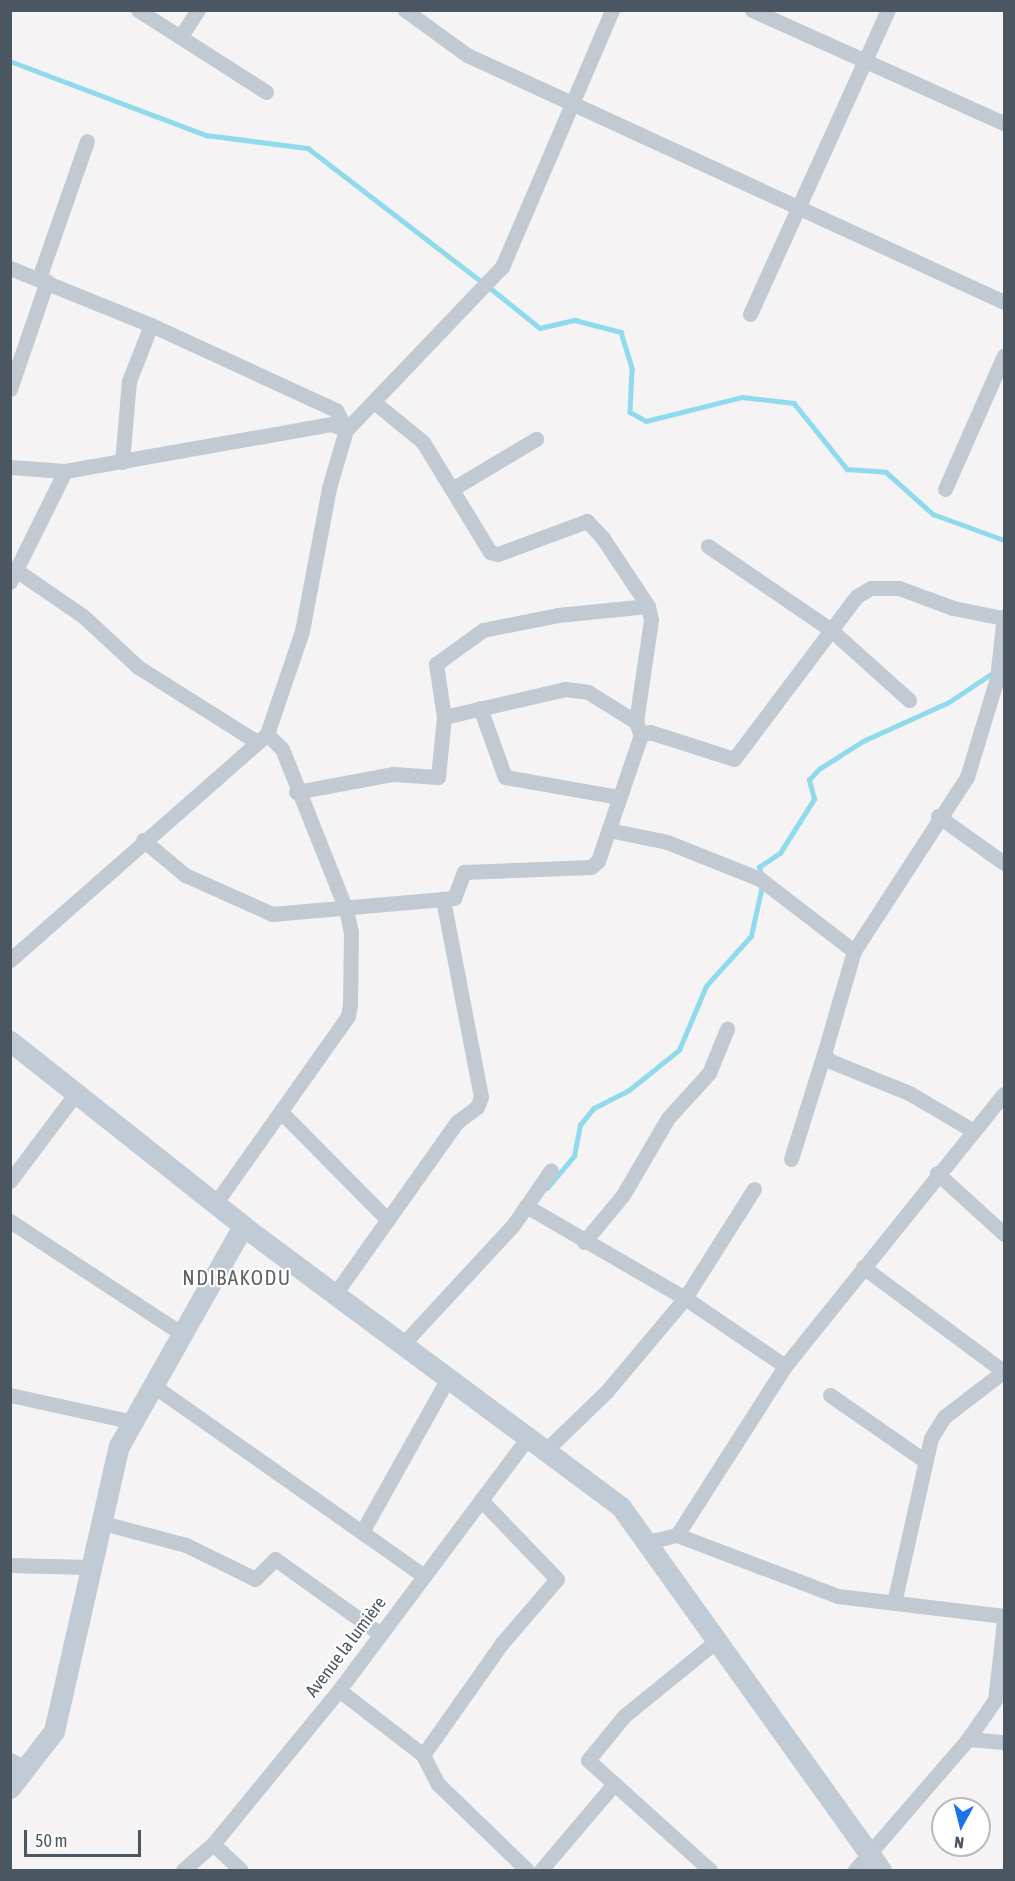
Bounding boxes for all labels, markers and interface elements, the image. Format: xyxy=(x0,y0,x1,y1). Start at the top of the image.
district label: NDIBAKODU xyxy=(182,1264,292,1290)
street label: Avenue la lumière xyxy=(301,1593,391,1701)
north arrow xyxy=(931,1797,991,1857)
scale bar xyxy=(27,1818,144,1856)
text: 50 m xyxy=(35,1830,67,1851)
text: N xyxy=(953,1833,965,1852)

